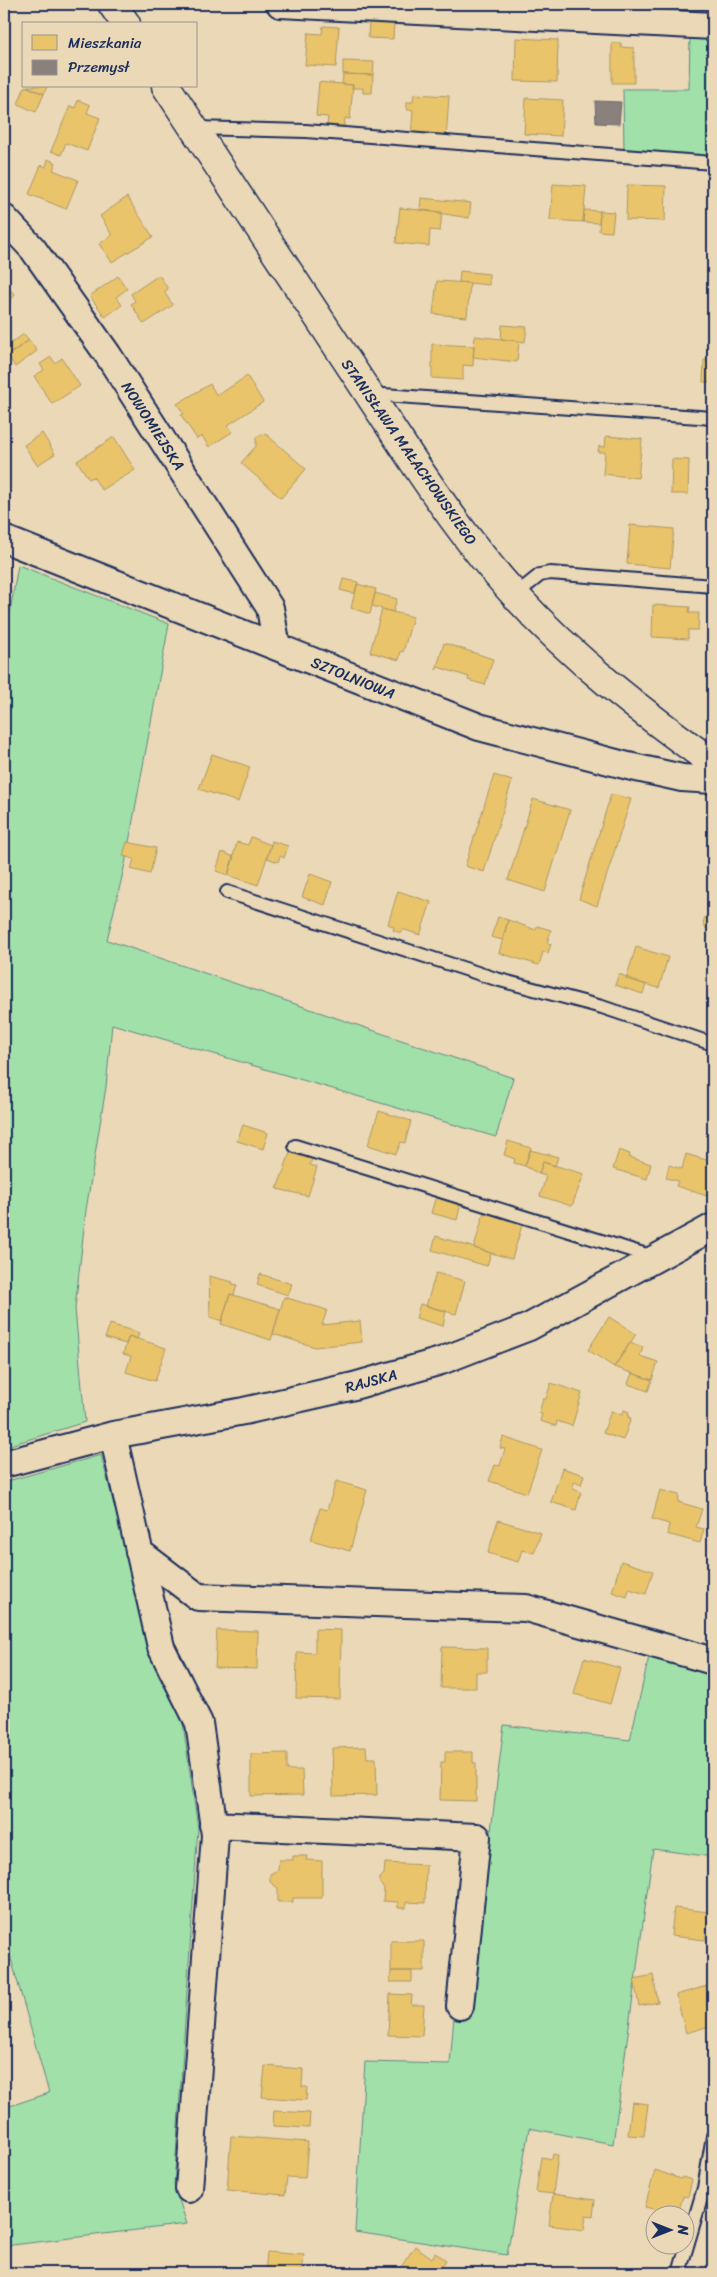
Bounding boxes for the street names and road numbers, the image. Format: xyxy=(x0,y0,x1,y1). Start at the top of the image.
street label: STANISŁAWA MAŁACHOWSKIEGO xyxy=(334,353,484,551)
street label: NOWOMIEJSKA xyxy=(114,376,192,476)
street label: SZTOLNIOWA xyxy=(307,649,399,707)
street label: RAJSKA xyxy=(342,1362,400,1400)

